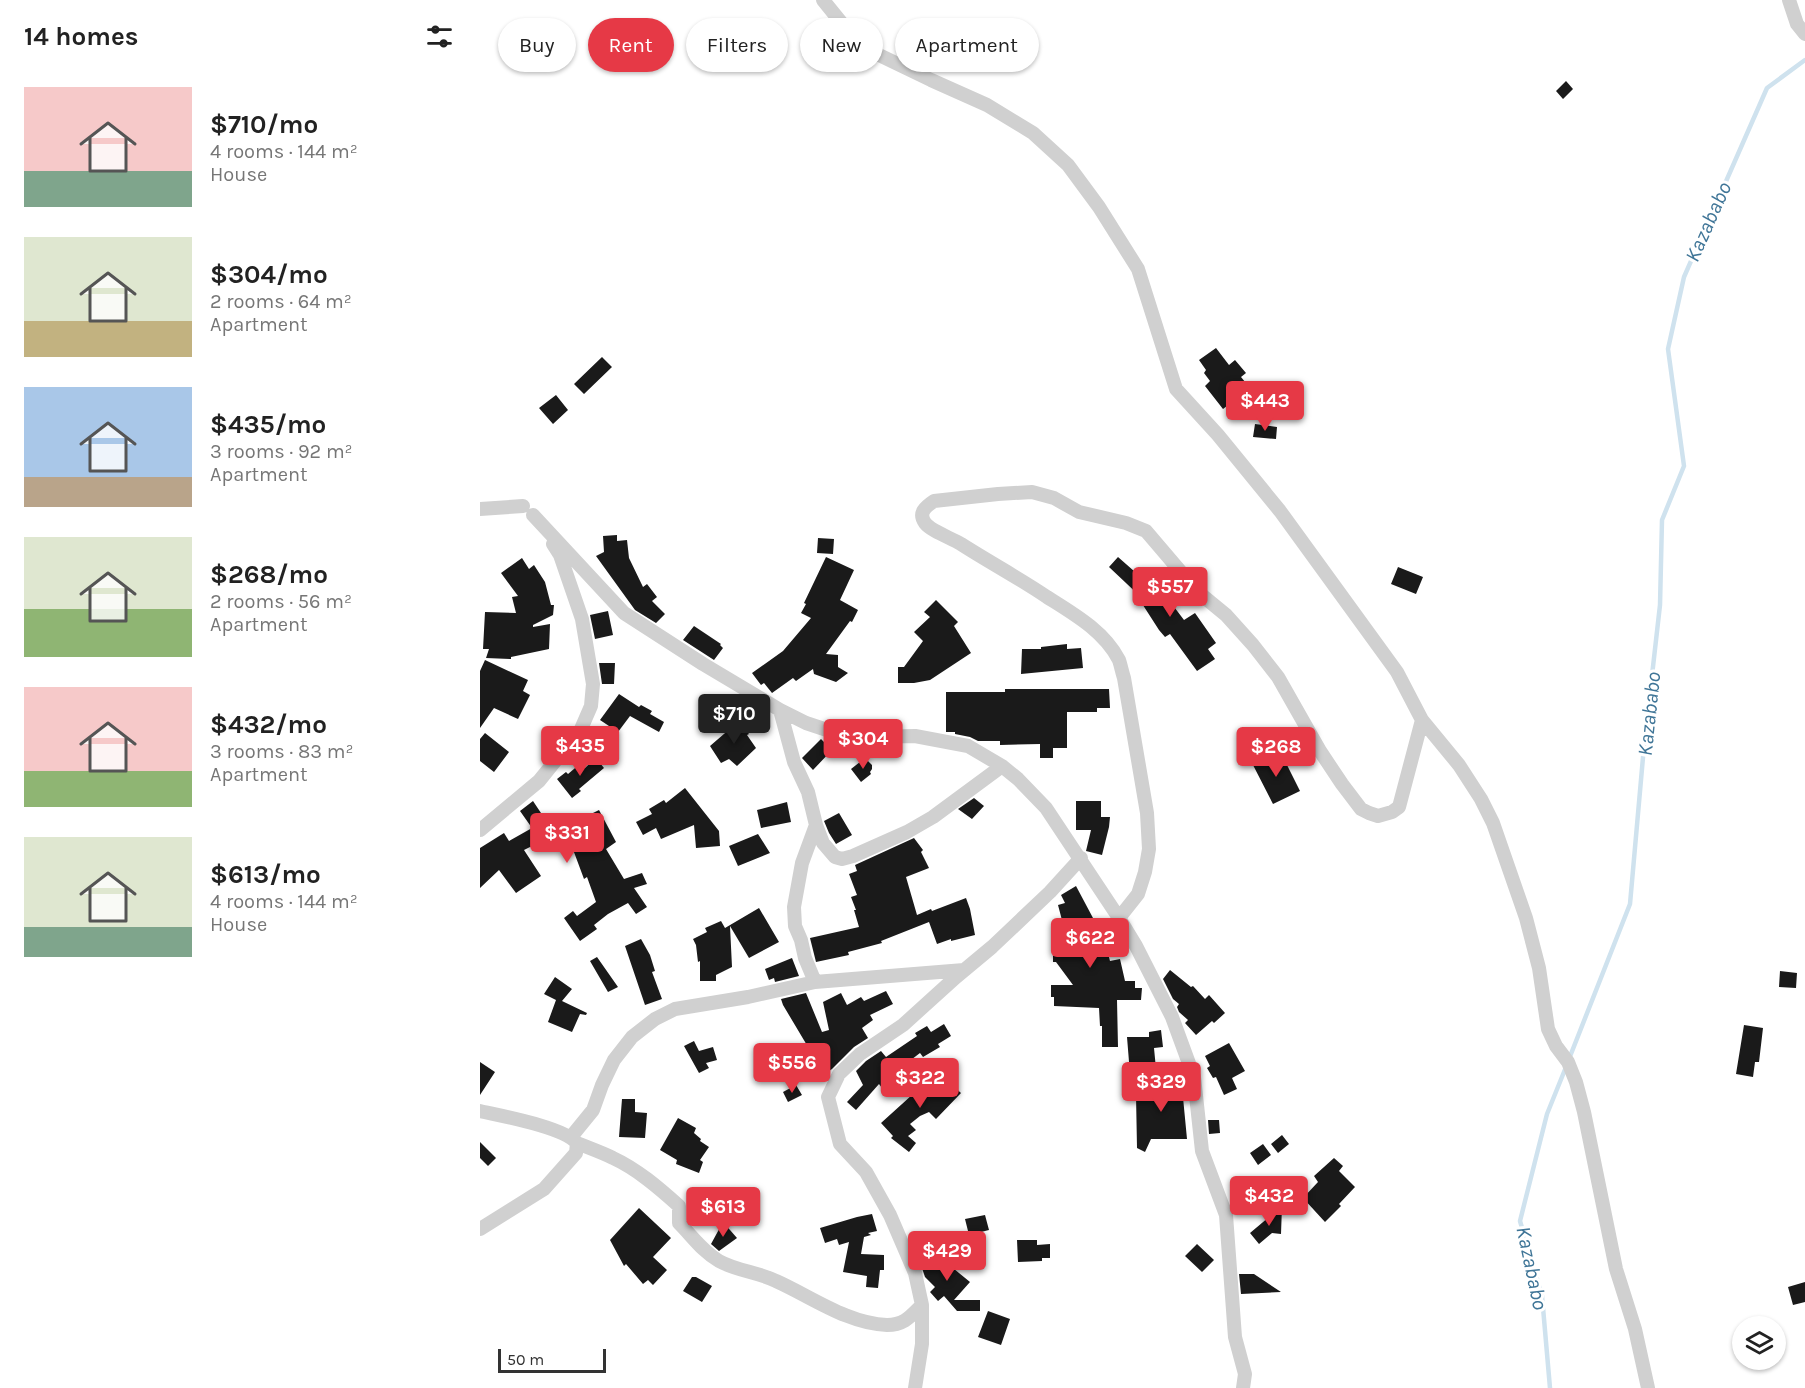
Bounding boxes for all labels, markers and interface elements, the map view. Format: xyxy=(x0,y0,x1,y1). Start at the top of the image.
chip: Buy xyxy=(498,18,576,72)
chip: Rent xyxy=(588,18,674,72)
chip: Filters xyxy=(686,18,788,72)
chip: New xyxy=(800,18,883,72)
chip: Apartment xyxy=(895,18,1039,72)
icon: filters xyxy=(423,20,456,53)
text: 14 homes xyxy=(24,21,138,52)
text: $710/mo xyxy=(210,109,318,140)
icon: home xyxy=(72,111,144,183)
text: 4 rooms · 144 m² xyxy=(210,140,358,163)
text: House xyxy=(210,163,267,186)
water label: Kazababo xyxy=(1680,178,1736,266)
text: $304/mo xyxy=(210,259,328,290)
icon: home xyxy=(72,261,144,333)
text: 2 rooms · 64 m² xyxy=(210,290,352,313)
text: Apartment xyxy=(210,313,308,336)
pin: $443 xyxy=(1229,381,1301,432)
text: $443 xyxy=(1240,389,1290,412)
text: $435/mo xyxy=(210,409,326,440)
icon: home xyxy=(72,411,144,483)
text: 3 rooms · 92 m² xyxy=(210,440,353,463)
text: Apartment xyxy=(210,463,308,486)
text: $268/mo xyxy=(210,559,328,590)
icon: home xyxy=(72,561,144,633)
pin: $557 xyxy=(1134,567,1206,618)
text: $557 xyxy=(1146,575,1194,598)
text: 2 rooms · 56 m² xyxy=(210,590,352,613)
text: Apartment xyxy=(210,613,308,636)
water label: Kazababo xyxy=(1633,670,1665,757)
pin: $710 xyxy=(698,694,770,745)
text: $710 xyxy=(712,702,756,725)
text: $432/mo xyxy=(210,709,327,740)
icon: home xyxy=(72,711,144,783)
pin: $304 xyxy=(827,719,899,770)
pin: $435 xyxy=(544,726,616,777)
text: $304 xyxy=(838,727,888,750)
pin: $268 xyxy=(1240,727,1312,778)
text: $435 xyxy=(555,734,605,757)
text: $268 xyxy=(1251,735,1301,758)
text: 3 rooms · 83 m² xyxy=(210,740,354,763)
text: Apartment xyxy=(210,763,308,786)
pin: $331 xyxy=(531,813,603,864)
text: $331 xyxy=(544,821,590,844)
text: $613/mo xyxy=(210,859,321,890)
icon: home xyxy=(72,861,144,933)
text: 4 rooms · 144 m² xyxy=(210,890,358,913)
text: House xyxy=(210,913,267,936)
pin: $622 xyxy=(1054,918,1126,969)
text: $622 xyxy=(1065,926,1115,949)
pin: $556 xyxy=(756,1043,828,1094)
text: $556 xyxy=(767,1051,817,1074)
pin: $322 xyxy=(884,1058,956,1109)
pin: $329 xyxy=(1125,1062,1197,1113)
text: $322 xyxy=(895,1066,945,1089)
text: $329 xyxy=(1136,1070,1186,1093)
pin: $432 xyxy=(1233,1176,1305,1227)
text: $432 xyxy=(1244,1184,1294,1207)
pin: $613 xyxy=(687,1187,759,1238)
text: $613 xyxy=(700,1195,746,1218)
water label: Kazababo xyxy=(1511,1224,1553,1313)
pin: $429 xyxy=(911,1231,983,1282)
text: $429 xyxy=(922,1239,972,1262)
map controls xyxy=(1732,1316,1786,1370)
button: layers xyxy=(1732,1316,1786,1370)
scale bar xyxy=(498,1346,606,1374)
text: 50 m xyxy=(507,1350,544,1369)

